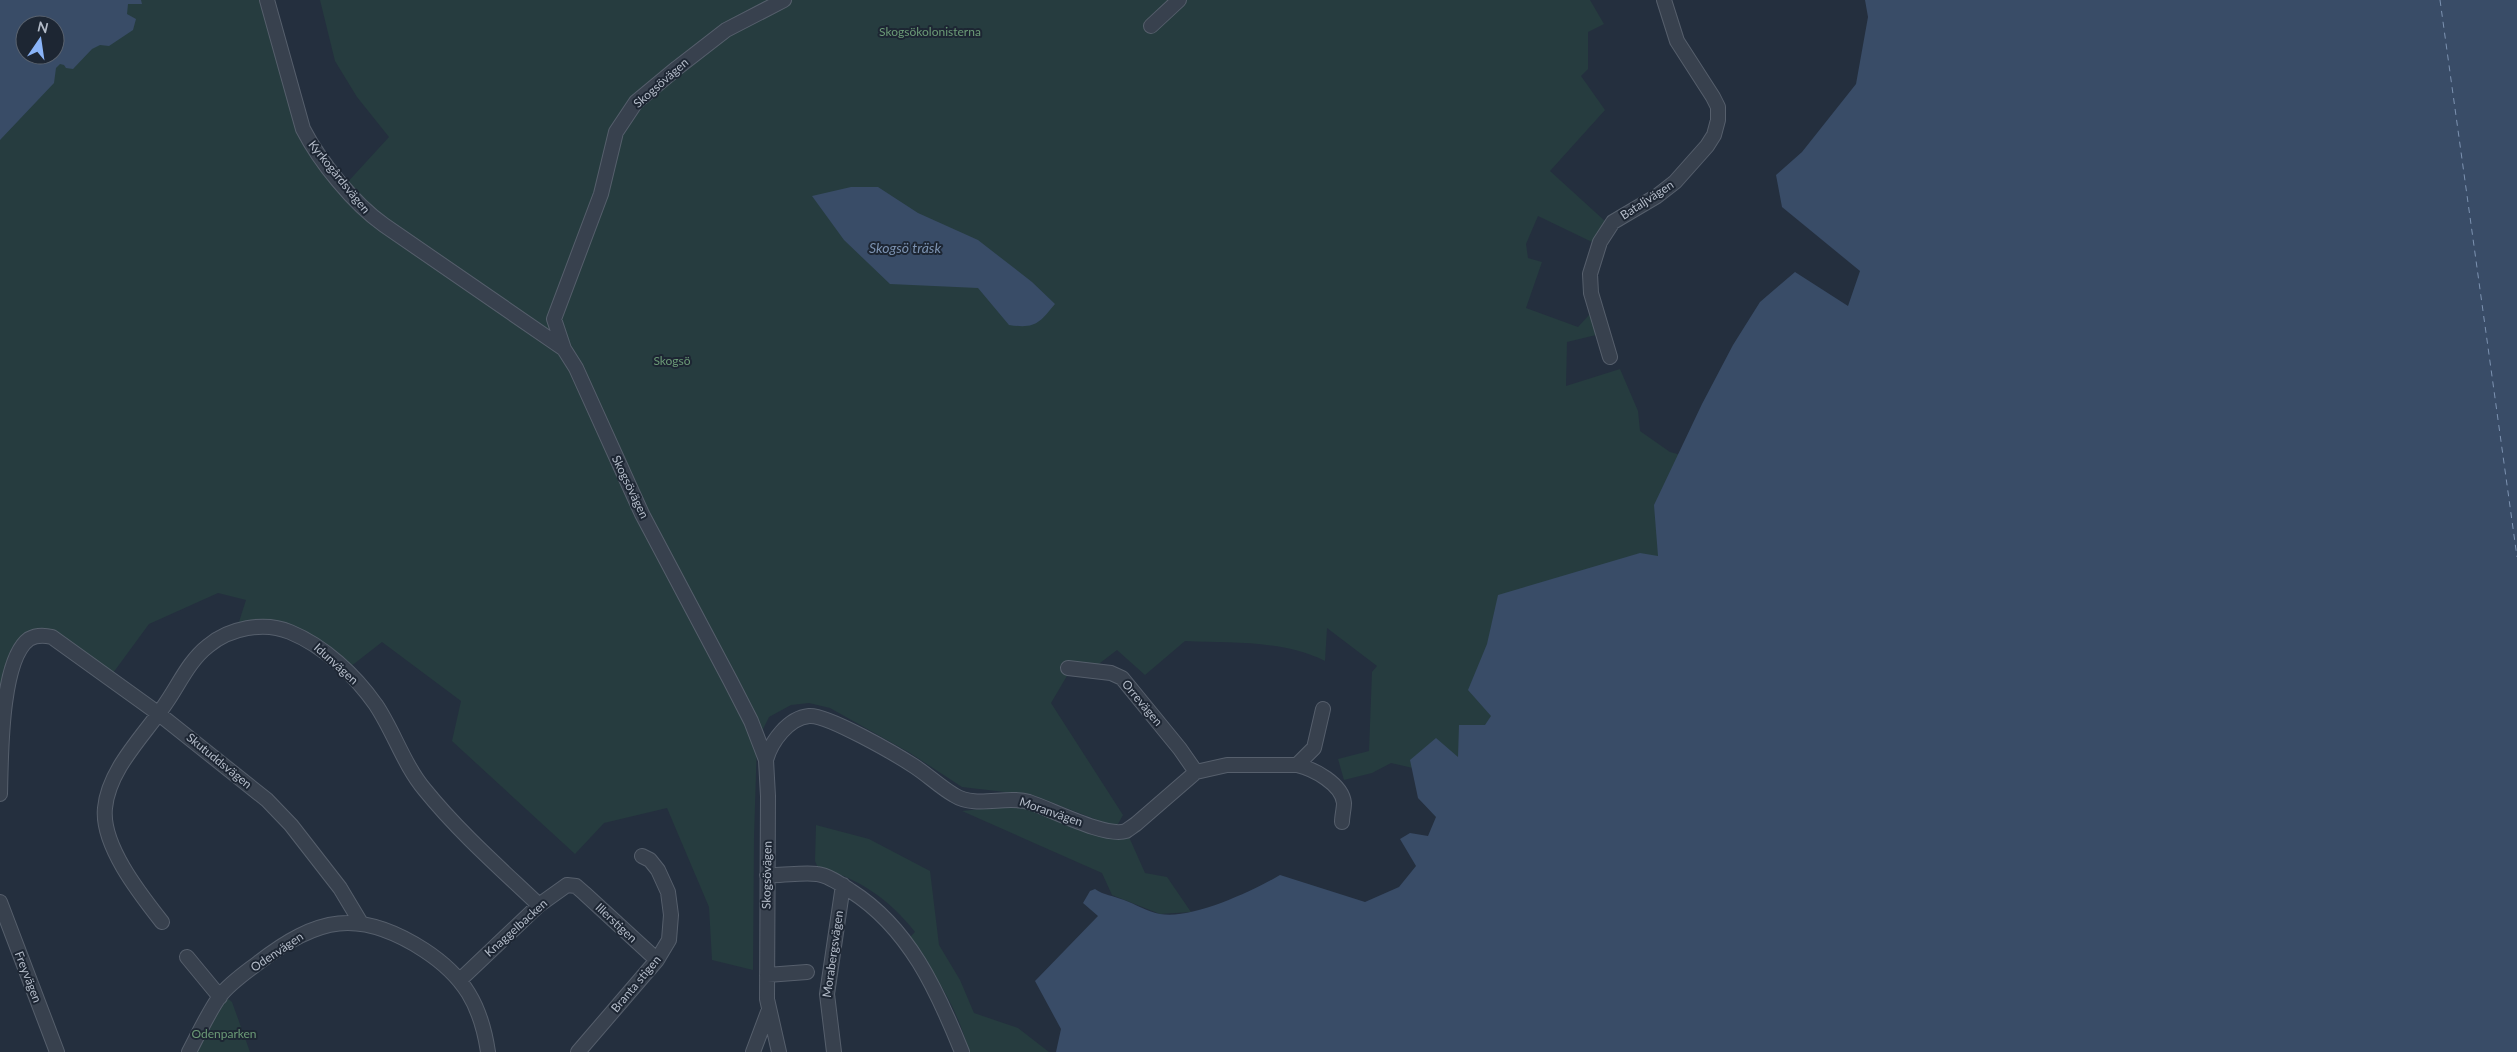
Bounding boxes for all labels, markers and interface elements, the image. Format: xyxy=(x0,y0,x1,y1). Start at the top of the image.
north arrow xyxy=(15,15,65,65)
text: N xyxy=(36,17,50,36)
park label: Skogsökolonisterna xyxy=(879,24,981,39)
street label: Skogsövägen xyxy=(630,55,691,111)
street label: Kyrkogårdsvägen xyxy=(305,137,373,216)
street label: Bataljvägen xyxy=(1617,177,1676,222)
water label: Skogsö träsk xyxy=(869,239,941,256)
park label: Skogsö xyxy=(653,353,691,368)
street label: Skogsövägen xyxy=(609,453,652,521)
street label: Idunvägen xyxy=(311,640,362,687)
street label: Orrevägen xyxy=(1119,677,1166,729)
street label: Skutuddsvägen xyxy=(184,730,255,792)
street label: Moranvägen xyxy=(1018,794,1085,829)
street label: Skogsövägen xyxy=(758,841,775,909)
street label: Knaggelbacken xyxy=(481,896,550,960)
street label: Illerstigen xyxy=(592,900,640,946)
street label: Morabergsvägen xyxy=(819,909,846,998)
street label: Odenvägen xyxy=(248,928,306,975)
street label: Freyvägen xyxy=(12,949,45,1005)
street label: Branta stigen xyxy=(608,952,664,1015)
park label: Odenparken xyxy=(191,1026,257,1041)

